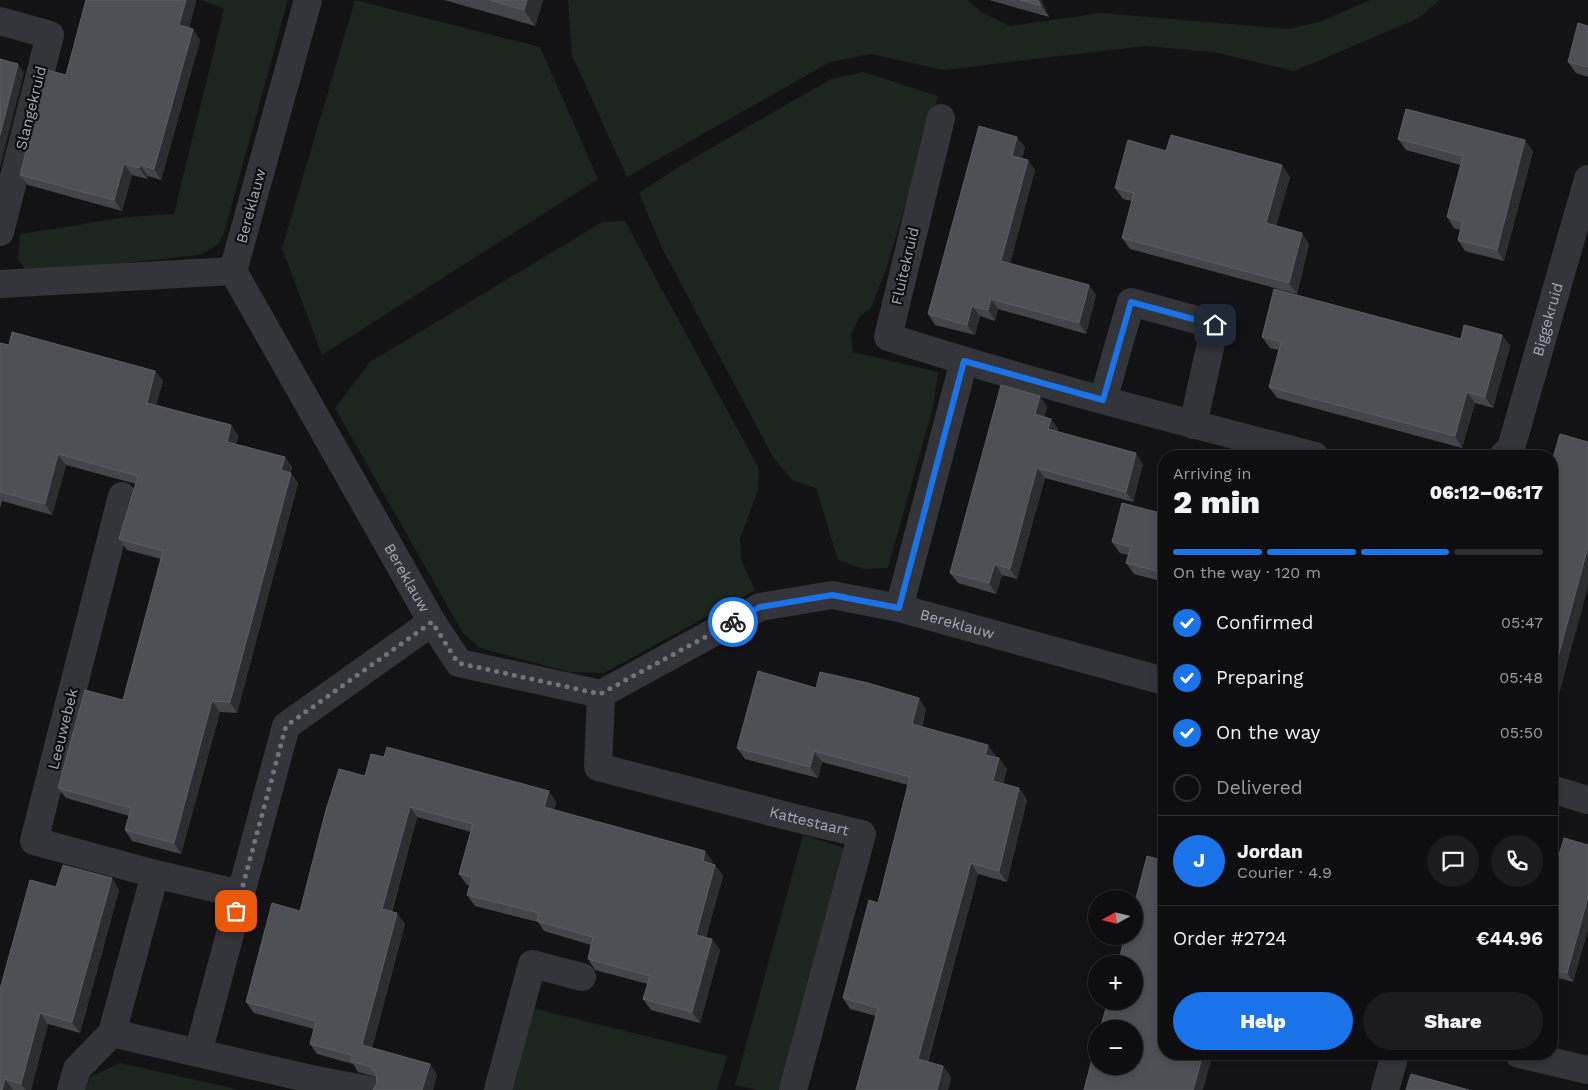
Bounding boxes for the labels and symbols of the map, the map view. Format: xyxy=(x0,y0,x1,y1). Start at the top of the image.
street label: Slangekruid xyxy=(12,64,50,152)
street label: Bereklauw xyxy=(232,166,270,245)
street label: Fluitekruid xyxy=(887,225,923,307)
street label: Biggekruid xyxy=(1529,281,1567,358)
pin xyxy=(1194,304,1236,346)
street label: Bereklauw xyxy=(380,540,434,616)
courier xyxy=(708,597,758,647)
street label: Bereklauw xyxy=(918,605,997,643)
street label: Leeuwebek xyxy=(44,686,82,771)
street label: Kattestaart xyxy=(767,803,851,840)
pin xyxy=(215,890,257,932)
north arrow xyxy=(1088,890,1142,945)

